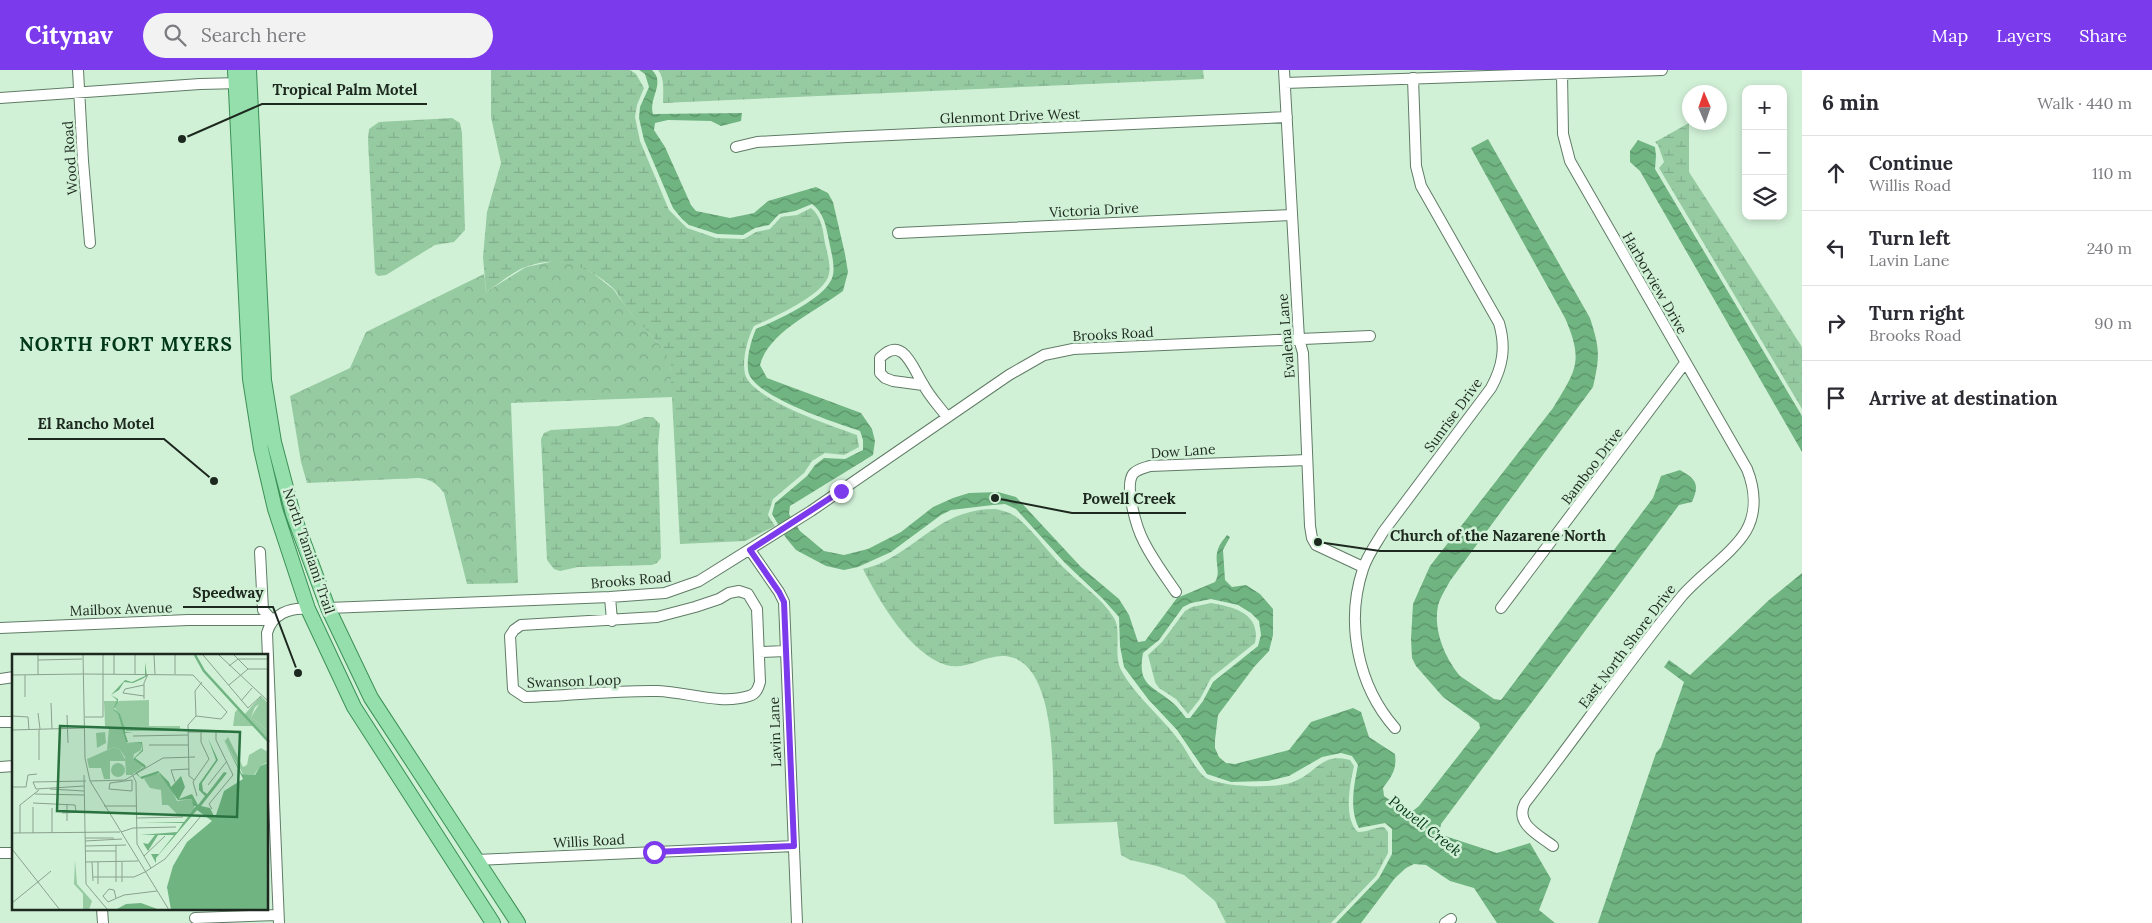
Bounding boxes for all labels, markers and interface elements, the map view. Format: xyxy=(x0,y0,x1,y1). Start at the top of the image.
search box xyxy=(143,13,493,58)
text: Citynav xyxy=(25,20,113,51)
icon: search xyxy=(161,21,189,49)
text: Search here xyxy=(201,23,306,47)
text: Map xyxy=(1932,24,1968,47)
text: Layers xyxy=(1996,24,2051,47)
text: Share xyxy=(2079,24,2127,47)
callout: Tropical Palm Motel xyxy=(262,74,427,104)
text: Tropical Palm Motel xyxy=(273,80,418,99)
north arrow xyxy=(1682,85,1727,130)
map controls xyxy=(1742,85,1787,220)
button: + xyxy=(1742,85,1787,130)
text: 6 min xyxy=(1822,89,1879,116)
text: Walk · 440 m xyxy=(2037,93,2132,113)
street label: Glenmont Drive West xyxy=(940,105,1081,127)
street label: Wood Road xyxy=(58,120,82,196)
button: − xyxy=(1742,130,1787,175)
text: Continue xyxy=(1869,151,1953,175)
icon: ahead xyxy=(1822,159,1850,187)
text: 110 m xyxy=(2092,163,2132,183)
button: layers xyxy=(1742,175,1787,220)
text: Willis Road xyxy=(1869,175,1951,195)
street label: Victoria Drive xyxy=(1048,199,1140,221)
text: Turn left xyxy=(1869,226,1950,250)
street label: Harborview Drive xyxy=(1618,229,1692,338)
icon: left xyxy=(1822,234,1850,262)
text: 240 m xyxy=(2087,238,2132,258)
text: Lavin Lane xyxy=(1869,250,1949,270)
street label: Evalena Lane xyxy=(1273,292,1299,379)
text: Turn right xyxy=(1869,301,1965,325)
icon: right xyxy=(1822,309,1850,337)
text: 90 m xyxy=(2094,313,2132,333)
street label: Brooks Road xyxy=(1072,323,1154,345)
text: Brooks Road xyxy=(1869,325,1962,345)
district label: NORTH FORT MYERS xyxy=(19,332,233,356)
street label: Sunrise Drive xyxy=(1420,374,1486,456)
icon: arrive xyxy=(1822,384,1850,412)
text: Arrive at destination xyxy=(1869,386,2058,410)
callout: El Rancho Motel xyxy=(28,409,164,439)
text: El Rancho Motel xyxy=(38,414,155,433)
street label: Bamboo Drive xyxy=(1557,424,1627,508)
street label: Dow Lane xyxy=(1150,440,1216,462)
route end xyxy=(830,480,853,503)
callout: Powell Creek xyxy=(1072,483,1186,513)
street label: North Tamiami Trail xyxy=(279,486,339,616)
text: Powell Creek xyxy=(1082,489,1176,508)
callout: Church of the Nazarene North xyxy=(1380,521,1616,551)
text: Church of the Nazarene North xyxy=(1390,526,1607,545)
street label: Brooks Road xyxy=(590,567,672,593)
callout: Speedway xyxy=(183,577,273,607)
street label: East North Shore Drive xyxy=(1574,580,1680,712)
text: Speedway xyxy=(193,583,264,602)
street label: Mailbox Avenue xyxy=(69,598,173,620)
inset map xyxy=(12,654,269,910)
street label: Swanson Loop xyxy=(527,670,621,692)
street label: Lavin Lane xyxy=(765,696,785,767)
water label: Powell Creek xyxy=(1385,791,1466,860)
street label: Willis Road xyxy=(553,830,625,852)
route start xyxy=(643,841,666,864)

